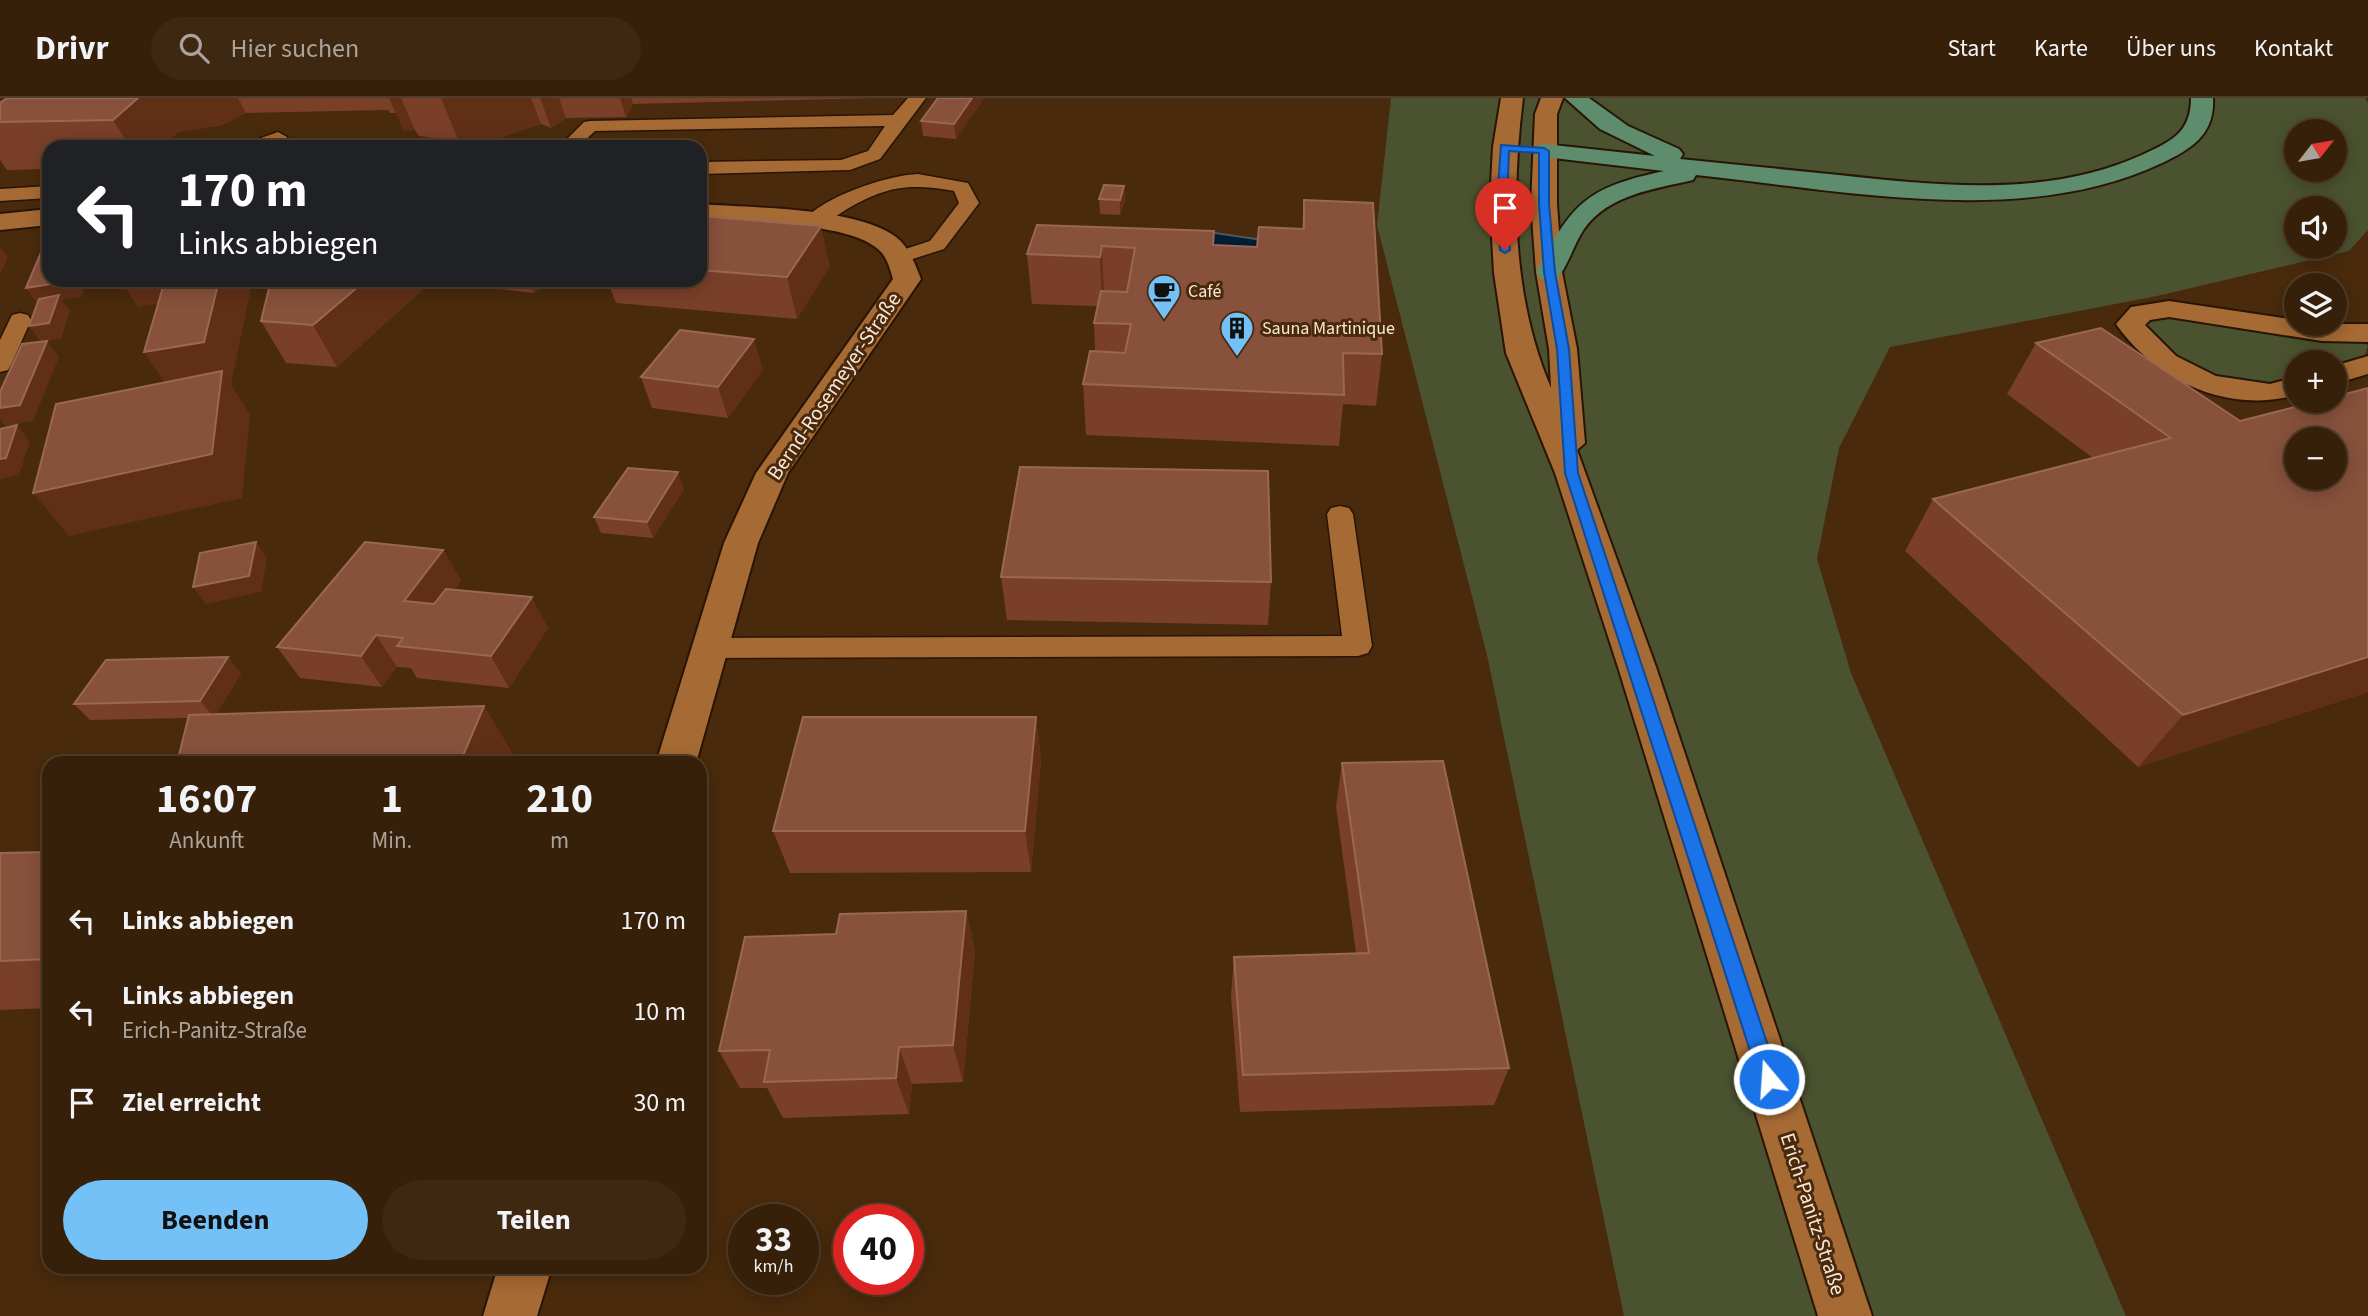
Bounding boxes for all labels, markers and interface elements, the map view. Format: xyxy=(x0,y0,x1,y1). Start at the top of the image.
search box xyxy=(151,17,641,80)
text: Drivr xyxy=(35,25,109,72)
icon: search xyxy=(175,29,213,67)
text: Hier suchen xyxy=(231,30,359,67)
text: Start xyxy=(1948,31,1996,66)
text: Karte xyxy=(2034,31,2088,66)
text: Über uns xyxy=(2126,31,2216,66)
text: Kontakt xyxy=(2254,31,2333,66)
north arrow xyxy=(2284,119,2347,182)
map controls xyxy=(2284,119,2347,490)
text: 170 m xyxy=(178,156,307,226)
icon: left xyxy=(63,168,154,259)
pin xyxy=(1475,178,1535,250)
icon: arrive xyxy=(1486,189,1524,227)
button: sound xyxy=(2284,196,2347,259)
text: Links abbiegen xyxy=(178,221,379,267)
cafe icon: Café xyxy=(1145,272,1183,321)
button: layers xyxy=(2284,273,2347,336)
place label: Café xyxy=(1188,279,1221,304)
street label: Bernd-Rosemeyer-Straße xyxy=(760,286,908,486)
building icon: Sauna Martinique xyxy=(1218,309,1256,358)
place label: Sauna Martinique xyxy=(1262,316,1395,341)
button: + xyxy=(2284,350,2347,413)
button: − xyxy=(2284,427,2347,490)
text: 16:07 xyxy=(156,769,257,829)
text: 1 xyxy=(381,769,403,829)
text: 210 xyxy=(526,769,593,829)
text: Ankunft xyxy=(169,824,244,857)
text: Min. xyxy=(372,824,412,857)
text: m xyxy=(550,824,569,857)
icon: left xyxy=(63,902,101,940)
text: Links abbiegen xyxy=(122,902,294,939)
text: 170 m xyxy=(620,902,686,939)
text: Links abbiegen xyxy=(122,977,294,1014)
icon: left xyxy=(63,993,101,1031)
text: 10 m xyxy=(633,993,686,1030)
text: Erich-Panitz-Straße xyxy=(122,1014,307,1047)
position arrow xyxy=(1732,1042,1806,1116)
icon: arrive xyxy=(63,1084,101,1122)
text: Ziel erreicht xyxy=(122,1084,261,1121)
text: 30 m xyxy=(633,1084,686,1121)
street label: Erich-Panitz-Straße xyxy=(1773,1129,1853,1299)
button: Beenden xyxy=(63,1180,368,1260)
button: Teilen xyxy=(382,1180,686,1260)
speed limit sign: 40 xyxy=(833,1204,924,1295)
text: 33 xyxy=(755,1215,792,1265)
text: km/h xyxy=(754,1254,793,1279)

